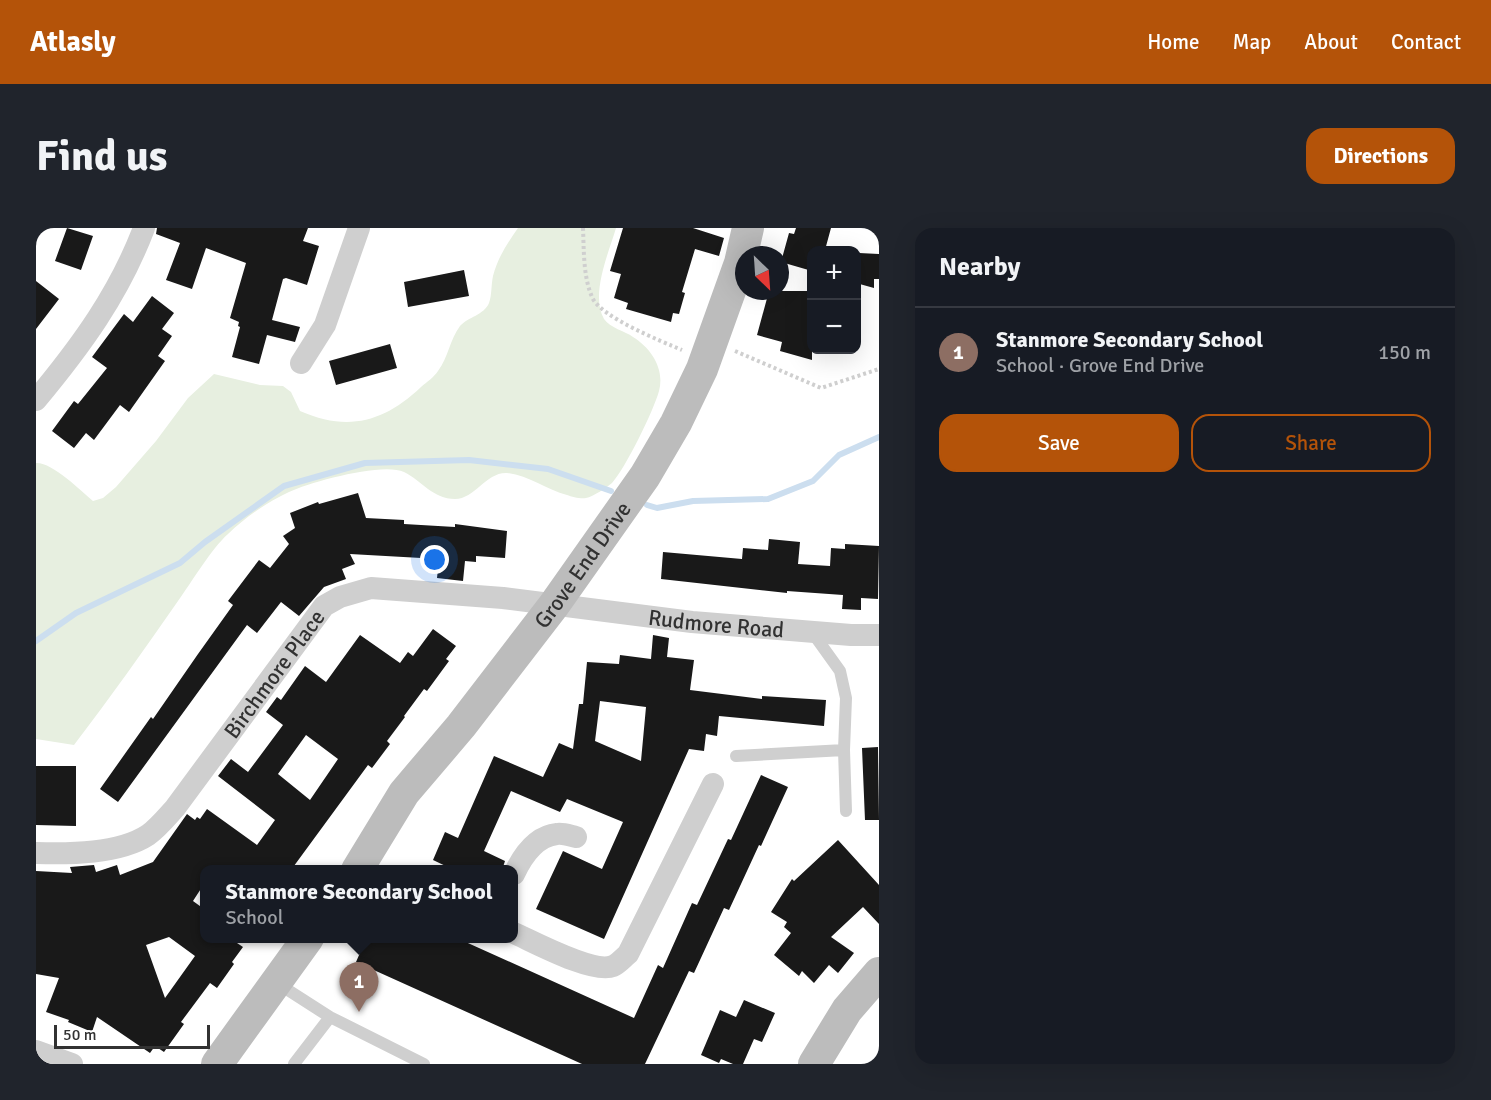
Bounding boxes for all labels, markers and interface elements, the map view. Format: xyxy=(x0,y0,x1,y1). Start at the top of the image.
text: Atlasly xyxy=(30,25,116,59)
text: Home xyxy=(1147,29,1200,55)
text: Map xyxy=(1233,29,1271,55)
text: About xyxy=(1304,29,1358,55)
text: Contact xyxy=(1391,29,1461,55)
button: Directions xyxy=(1306,128,1455,184)
text: Find us xyxy=(36,131,167,182)
north arrow xyxy=(735,246,789,300)
map controls xyxy=(807,246,861,354)
button: + xyxy=(807,246,861,300)
text: Nearby xyxy=(939,251,1020,283)
button: − xyxy=(807,300,861,354)
text: Stanmore Secondary School xyxy=(996,326,1263,353)
text: 1 xyxy=(953,340,964,365)
text: 150 m xyxy=(1378,340,1431,365)
text: School · Grove End Drive xyxy=(996,353,1204,378)
button: Save xyxy=(939,414,1179,472)
button: Share xyxy=(1191,414,1431,472)
street label: Grove End Drive xyxy=(528,496,637,634)
your location xyxy=(420,545,449,574)
street label: Birchmore Place xyxy=(218,604,331,744)
street label: Rudmore Road xyxy=(647,604,785,643)
popup xyxy=(200,865,518,943)
text: Stanmore Secondary School xyxy=(225,878,493,905)
text: School xyxy=(225,905,284,930)
pin: 1 xyxy=(340,962,378,1012)
scale bar xyxy=(54,1022,210,1050)
text: 50 m xyxy=(63,1025,97,1045)

